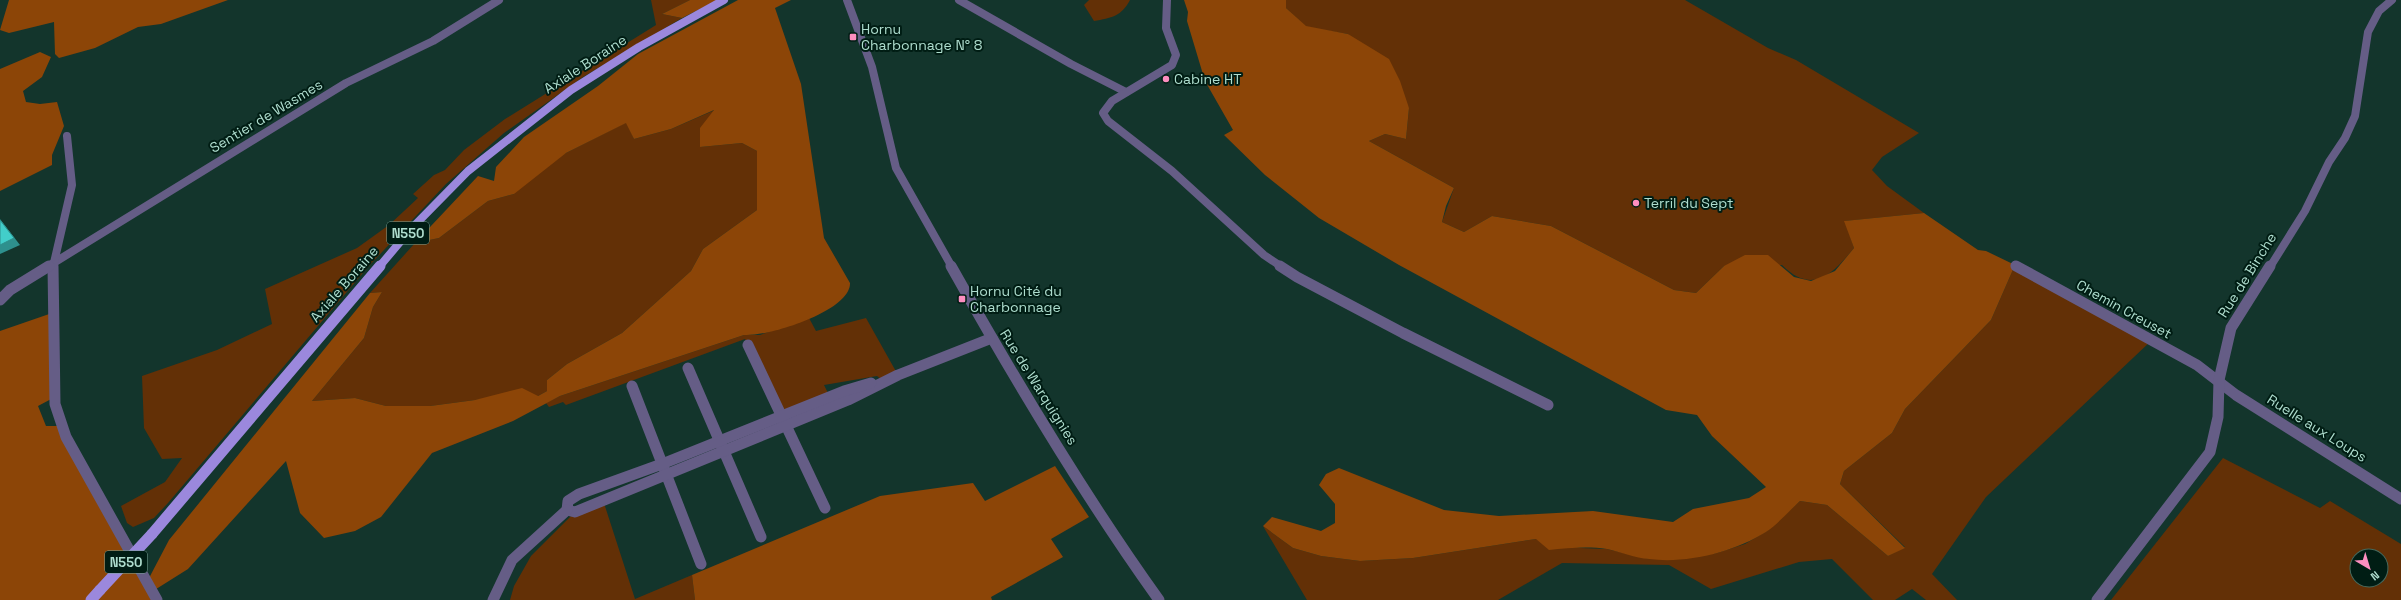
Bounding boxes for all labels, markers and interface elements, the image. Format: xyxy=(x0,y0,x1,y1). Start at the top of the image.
place label: Hornu Charbonnage N° 8 xyxy=(861,20,983,54)
street label: Axiale Boraine xyxy=(540,31,630,97)
marker: Hornu Charbonnage N° 8 xyxy=(848,32,858,42)
place label: Cabine HT xyxy=(1174,70,1241,88)
marker: Cabine HT xyxy=(1161,74,1171,84)
street label: Sentier de Wasmes xyxy=(206,75,326,157)
place label: Terril du Sept xyxy=(1644,194,1733,212)
marker: Terril du Sept xyxy=(1631,198,1641,208)
road number: N550 xyxy=(387,222,429,244)
street label: Rue de Binche xyxy=(2214,229,2280,321)
street label: Axiale Boraine xyxy=(306,242,382,326)
street label: Chemin Creuset xyxy=(2073,275,2175,343)
place label: Hornu Cité du Charbonnage xyxy=(970,282,1062,316)
marker: Hornu Cité du Charbonnage xyxy=(957,294,967,304)
street label: Rue de Warquignies xyxy=(996,326,1082,448)
street label: Ruelle aux Loups xyxy=(2264,390,2370,466)
north arrow xyxy=(2349,548,2389,588)
road number: N550 xyxy=(105,551,147,573)
text: N xyxy=(2368,568,2382,584)

